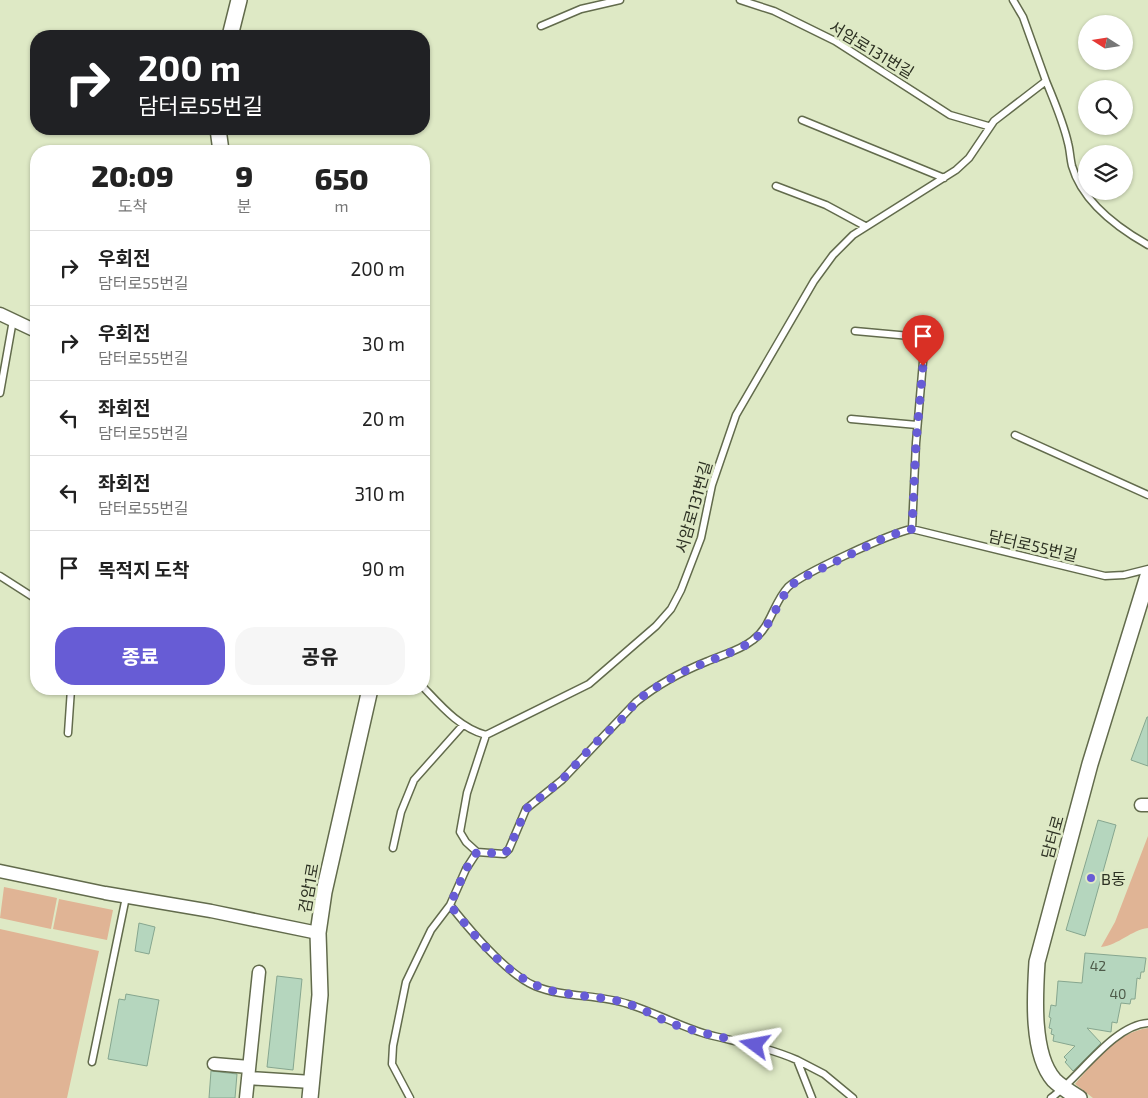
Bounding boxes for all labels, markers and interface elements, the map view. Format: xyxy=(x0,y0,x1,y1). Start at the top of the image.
north arrow xyxy=(1078,15,1132,70)
map controls xyxy=(1078,15,1133,200)
street label: 서암로131번길 xyxy=(826,16,918,82)
text: 200 m xyxy=(138,46,241,88)
icon: right xyxy=(55,50,120,115)
button: search xyxy=(1078,80,1133,135)
text: 담터로55번길 xyxy=(138,92,263,118)
button: layers xyxy=(1078,145,1133,200)
text: 20:09 xyxy=(91,157,174,193)
text: 9 xyxy=(235,157,253,193)
text: 650 xyxy=(314,160,369,196)
text: 도착 xyxy=(118,196,147,215)
text: 분 xyxy=(237,196,252,215)
text: m xyxy=(335,196,349,215)
text: 우회전 xyxy=(98,246,150,269)
icon: right xyxy=(55,254,83,282)
text: 200 m xyxy=(351,257,405,280)
text: 담터로55번길 xyxy=(98,273,189,292)
pin xyxy=(902,315,944,366)
text: 우회전 xyxy=(98,321,150,344)
icon: arrive xyxy=(909,322,937,350)
icon: right xyxy=(55,329,83,357)
text: 30 m xyxy=(362,332,405,355)
text: 담터로55번길 xyxy=(98,348,189,367)
text: 좌회전 xyxy=(98,396,150,419)
icon: left xyxy=(55,404,83,432)
text: 20 m xyxy=(362,407,405,430)
text: 담터로55번길 xyxy=(98,423,189,442)
street label: 서암로131번길 xyxy=(671,459,715,555)
text: 좌회전 xyxy=(98,471,150,494)
icon: left xyxy=(55,479,83,507)
text: 310 m xyxy=(355,482,405,505)
text: 담터로55번길 xyxy=(98,498,189,517)
street label: 담터로55번길 xyxy=(987,526,1079,564)
icon: arrive xyxy=(55,554,83,582)
text: 90 m xyxy=(362,557,405,580)
text: 목적지 도착 xyxy=(98,558,190,581)
button: 종료 xyxy=(55,627,225,685)
button: 공유 xyxy=(235,627,405,685)
street label: 담터로 xyxy=(1037,813,1067,861)
street label: 검암1로 xyxy=(294,861,322,915)
place label: B동 xyxy=(1101,869,1126,888)
marker: B동 xyxy=(1085,872,1097,884)
house number: 42 xyxy=(1090,957,1106,974)
house number: 40 xyxy=(1109,985,1127,1002)
position arrow xyxy=(728,1018,780,1070)

